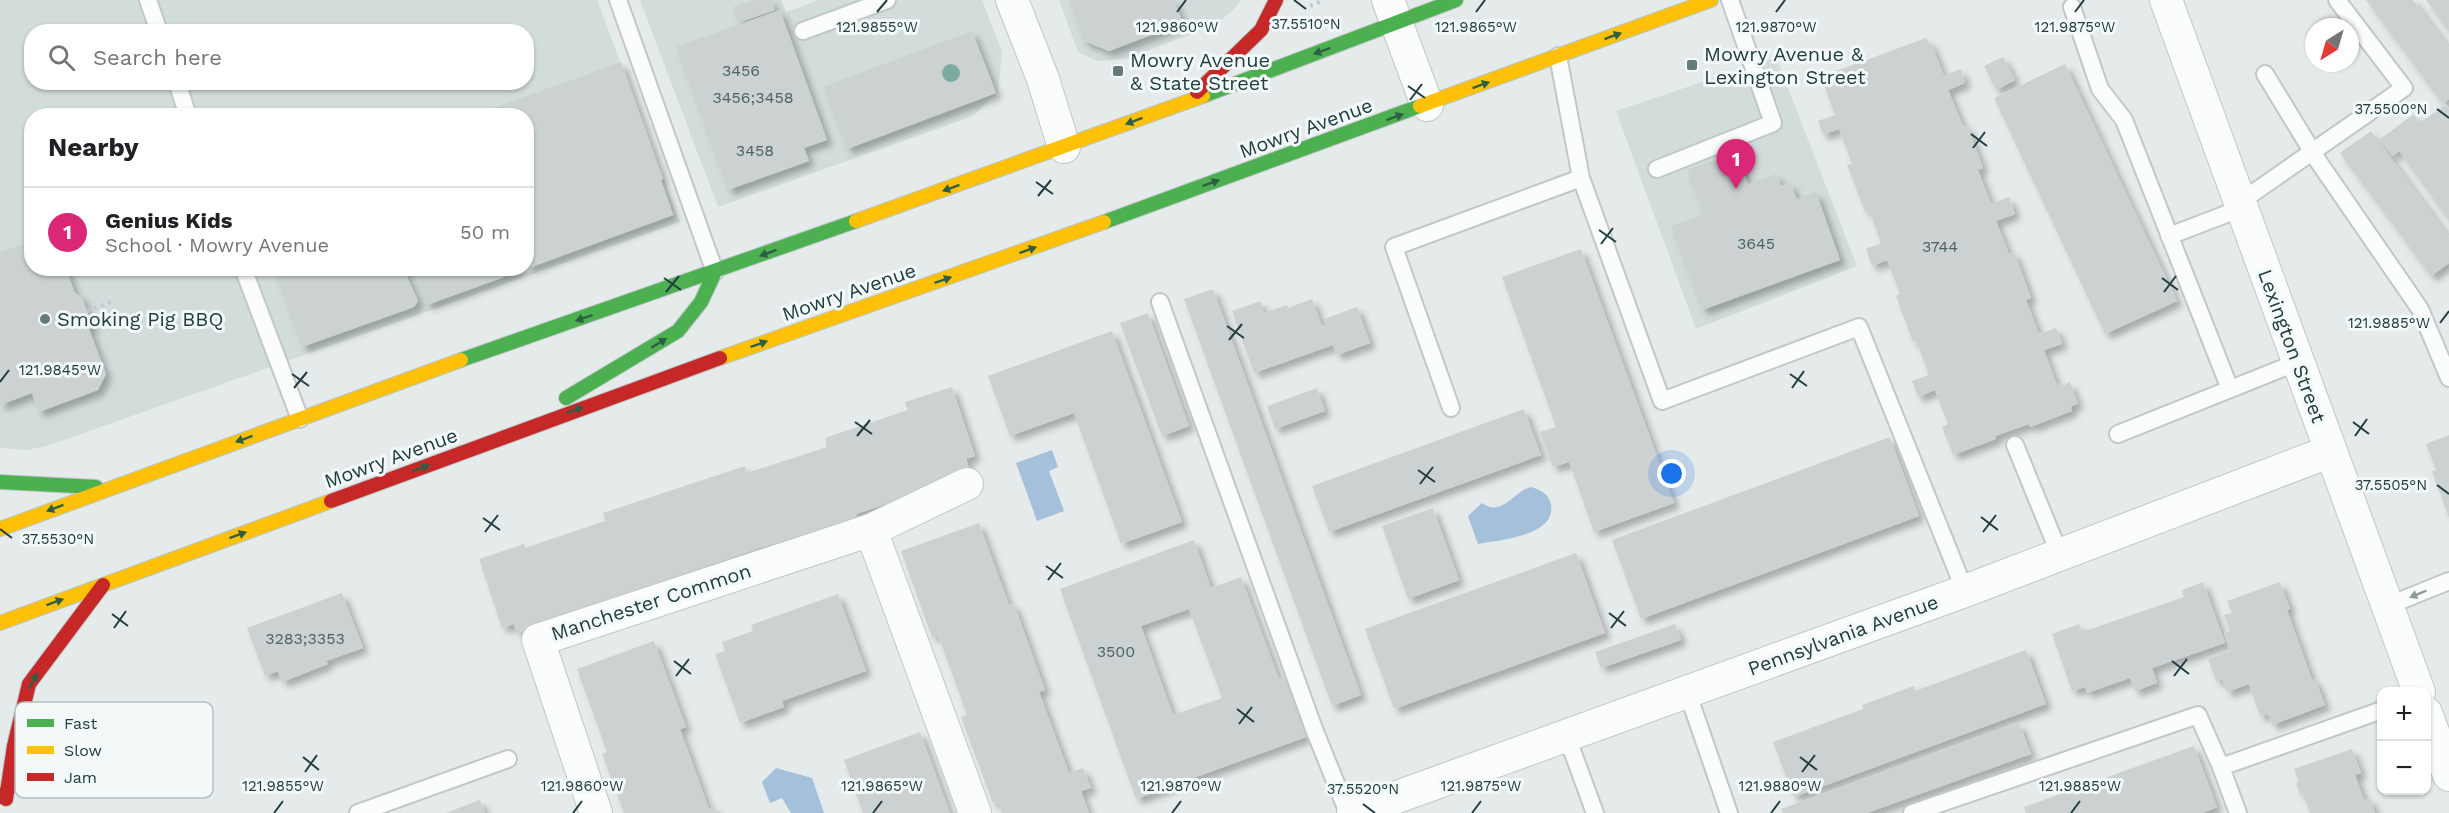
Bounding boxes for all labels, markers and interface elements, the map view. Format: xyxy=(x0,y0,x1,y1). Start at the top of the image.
text: 37.5510°N xyxy=(1271,15,1341,33)
text: 121.9855°W xyxy=(836,18,918,36)
text: 121.9860°W xyxy=(1136,18,1218,36)
text: 121.9865°W xyxy=(1435,18,1517,36)
text: 121.9870°W xyxy=(1735,18,1817,36)
text: 121.9875°W xyxy=(2035,18,2115,36)
north arrow xyxy=(2305,18,2359,72)
search box xyxy=(24,24,534,90)
one-way arrow xyxy=(1604,31,1622,40)
icon: search xyxy=(45,41,78,74)
place label: Mowry Avenue & Lexington Street xyxy=(1704,42,1866,89)
text: Search here xyxy=(93,45,222,70)
one-way arrow xyxy=(1313,46,1331,56)
place label: Mowry Avenue & State Street xyxy=(1130,48,1270,95)
marker: Mowry Avenue & Lexington Street xyxy=(1685,58,1699,72)
house number: 3456 xyxy=(722,61,760,80)
marker: Mowry Avenue & State Street xyxy=(1111,64,1125,78)
one-way arrow xyxy=(1473,79,1491,89)
house number: 3456;3458 xyxy=(712,88,794,107)
street label: Mowry Avenue xyxy=(1236,93,1376,163)
text: 37.5500°N xyxy=(2354,100,2428,118)
one-way arrow xyxy=(1386,111,1404,121)
one-way arrow xyxy=(1125,116,1143,126)
text: Nearby xyxy=(48,132,139,162)
pin: 1 xyxy=(1716,140,1756,189)
house number: 3458 xyxy=(736,141,774,160)
one-way arrow xyxy=(1203,178,1221,188)
one-way arrow xyxy=(942,183,960,193)
text: Genius Kids xyxy=(105,208,233,233)
text: 1 xyxy=(63,220,72,244)
text: 50 m xyxy=(460,220,510,244)
text: School · Mowry Avenue xyxy=(105,233,329,257)
house number: 3645 xyxy=(1737,234,1775,253)
house number: 3744 xyxy=(1922,237,1958,256)
one-way arrow xyxy=(1019,244,1037,254)
one-way arrow xyxy=(759,249,777,259)
street label: Mowry Avenue xyxy=(779,258,919,326)
street label: Lexington Street xyxy=(2253,266,2331,427)
one-way arrow xyxy=(934,275,952,285)
place label: Smoking Pig BBQ xyxy=(57,307,223,331)
marker: Smoking Pig BBQ xyxy=(38,312,52,326)
one-way arrow xyxy=(575,314,593,324)
text: 121.9885°W xyxy=(2348,314,2430,332)
one-way arrow xyxy=(651,337,667,348)
one-way arrow xyxy=(750,339,768,349)
text: 121.9845°W xyxy=(19,361,101,379)
one-way arrow xyxy=(566,405,584,415)
street label: Mowry Avenue xyxy=(321,423,461,493)
one-way arrow xyxy=(235,434,253,444)
your location xyxy=(1657,459,1686,488)
one-way arrow xyxy=(412,462,430,472)
text: 37.5505°N xyxy=(2355,476,2427,494)
one-way arrow xyxy=(46,504,64,513)
text: 37.5530°N xyxy=(22,530,94,548)
one-way arrow xyxy=(229,530,247,539)
street label: Manchester Common xyxy=(548,558,754,646)
street label: Pennsylvania Avenue xyxy=(1744,589,1942,681)
one-way arrow xyxy=(2409,589,2427,599)
one-way arrow xyxy=(46,597,64,607)
house number: 3283;3353 xyxy=(265,629,345,648)
house number: 3500 xyxy=(1097,642,1135,661)
one-way arrow xyxy=(28,672,38,689)
map controls xyxy=(2377,687,2431,795)
button: + xyxy=(2377,687,2431,741)
legend xyxy=(15,702,213,798)
text: Fast xyxy=(64,714,97,733)
text: Slow xyxy=(64,741,102,760)
button: − xyxy=(2377,741,2431,795)
text: Jam xyxy=(64,768,97,787)
text: 121.9855°W xyxy=(242,777,324,795)
text: 121.9860°W xyxy=(541,777,623,795)
text: 121.9865°W xyxy=(841,777,923,795)
text: 121.9870°W xyxy=(1140,777,1222,795)
text: 121.9875°W xyxy=(1441,777,1521,795)
text: 121.9880°W xyxy=(1739,777,1821,795)
text: 121.9885°W xyxy=(2039,777,2121,795)
text: 37.5520°N xyxy=(1327,780,1399,798)

